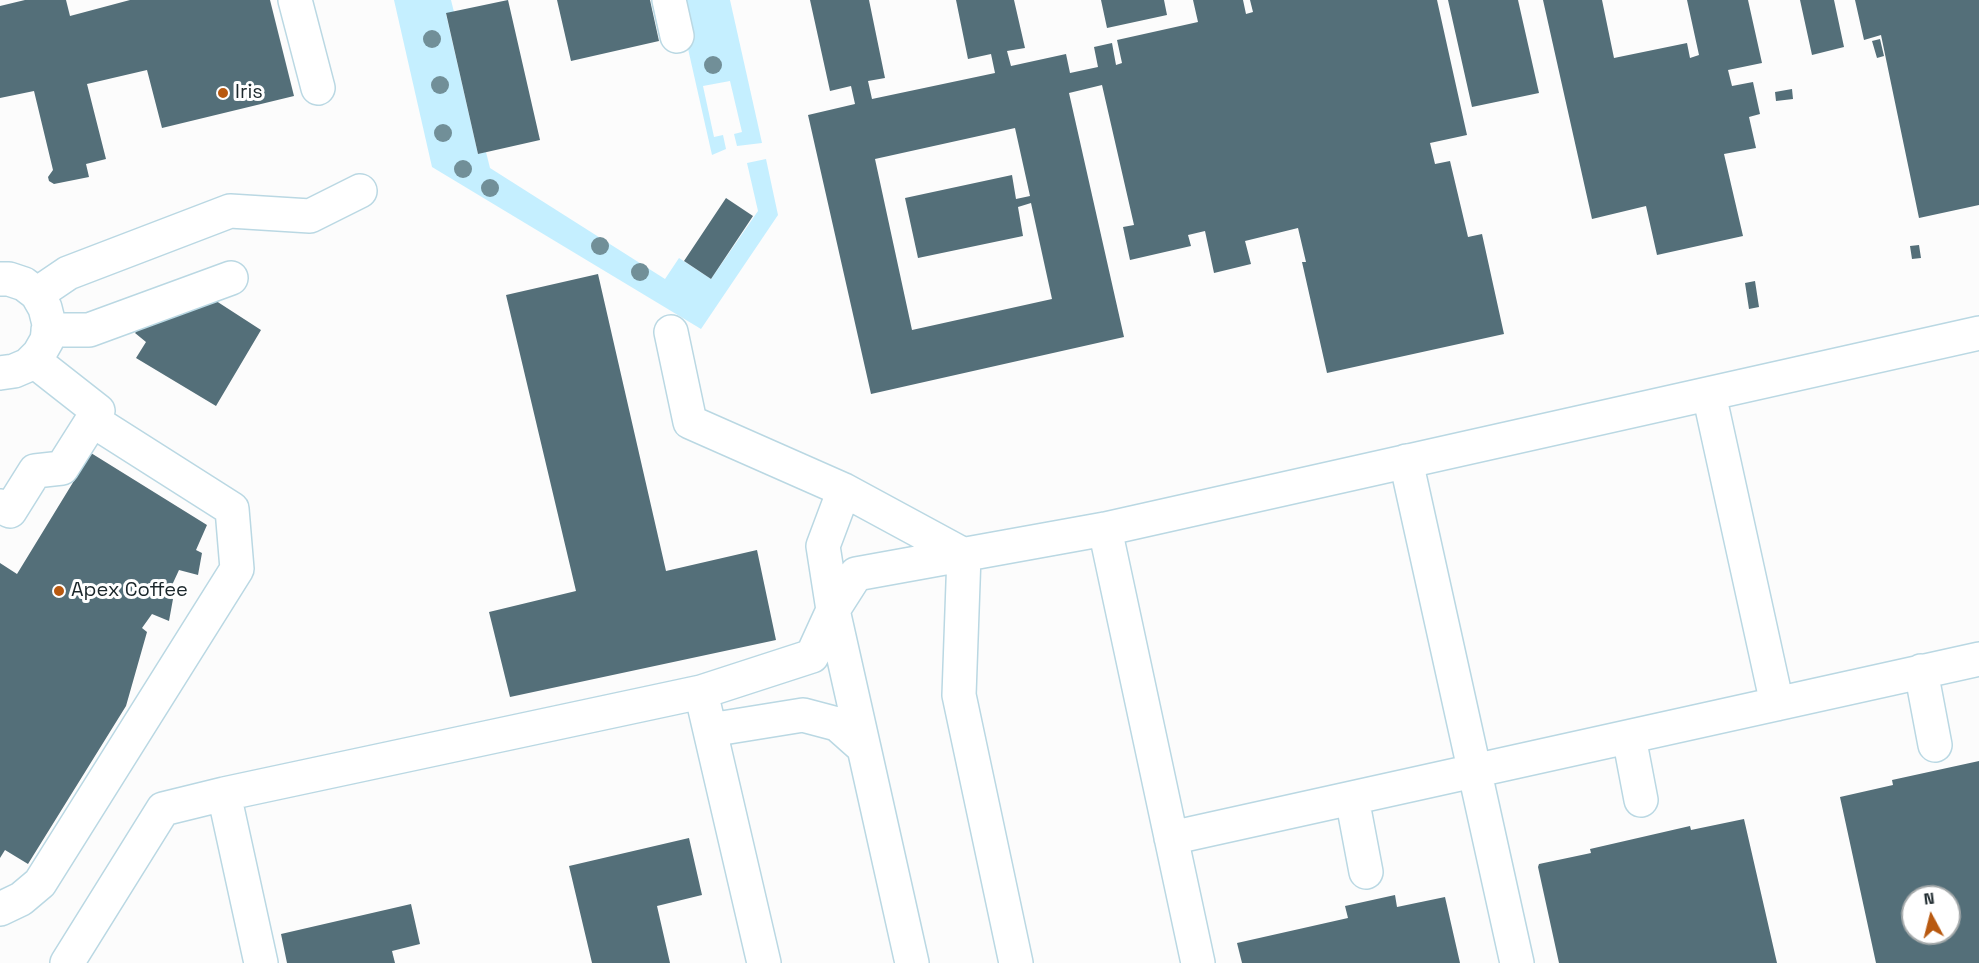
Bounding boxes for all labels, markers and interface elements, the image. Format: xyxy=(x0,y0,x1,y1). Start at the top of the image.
place label: Iris xyxy=(235,81,263,105)
marker: Iris xyxy=(216,86,230,100)
place label: Apex Coffee xyxy=(71,579,188,603)
marker: Apex Coffee xyxy=(52,584,66,598)
north arrow xyxy=(1901,885,1961,945)
text: N xyxy=(1922,888,1936,910)

